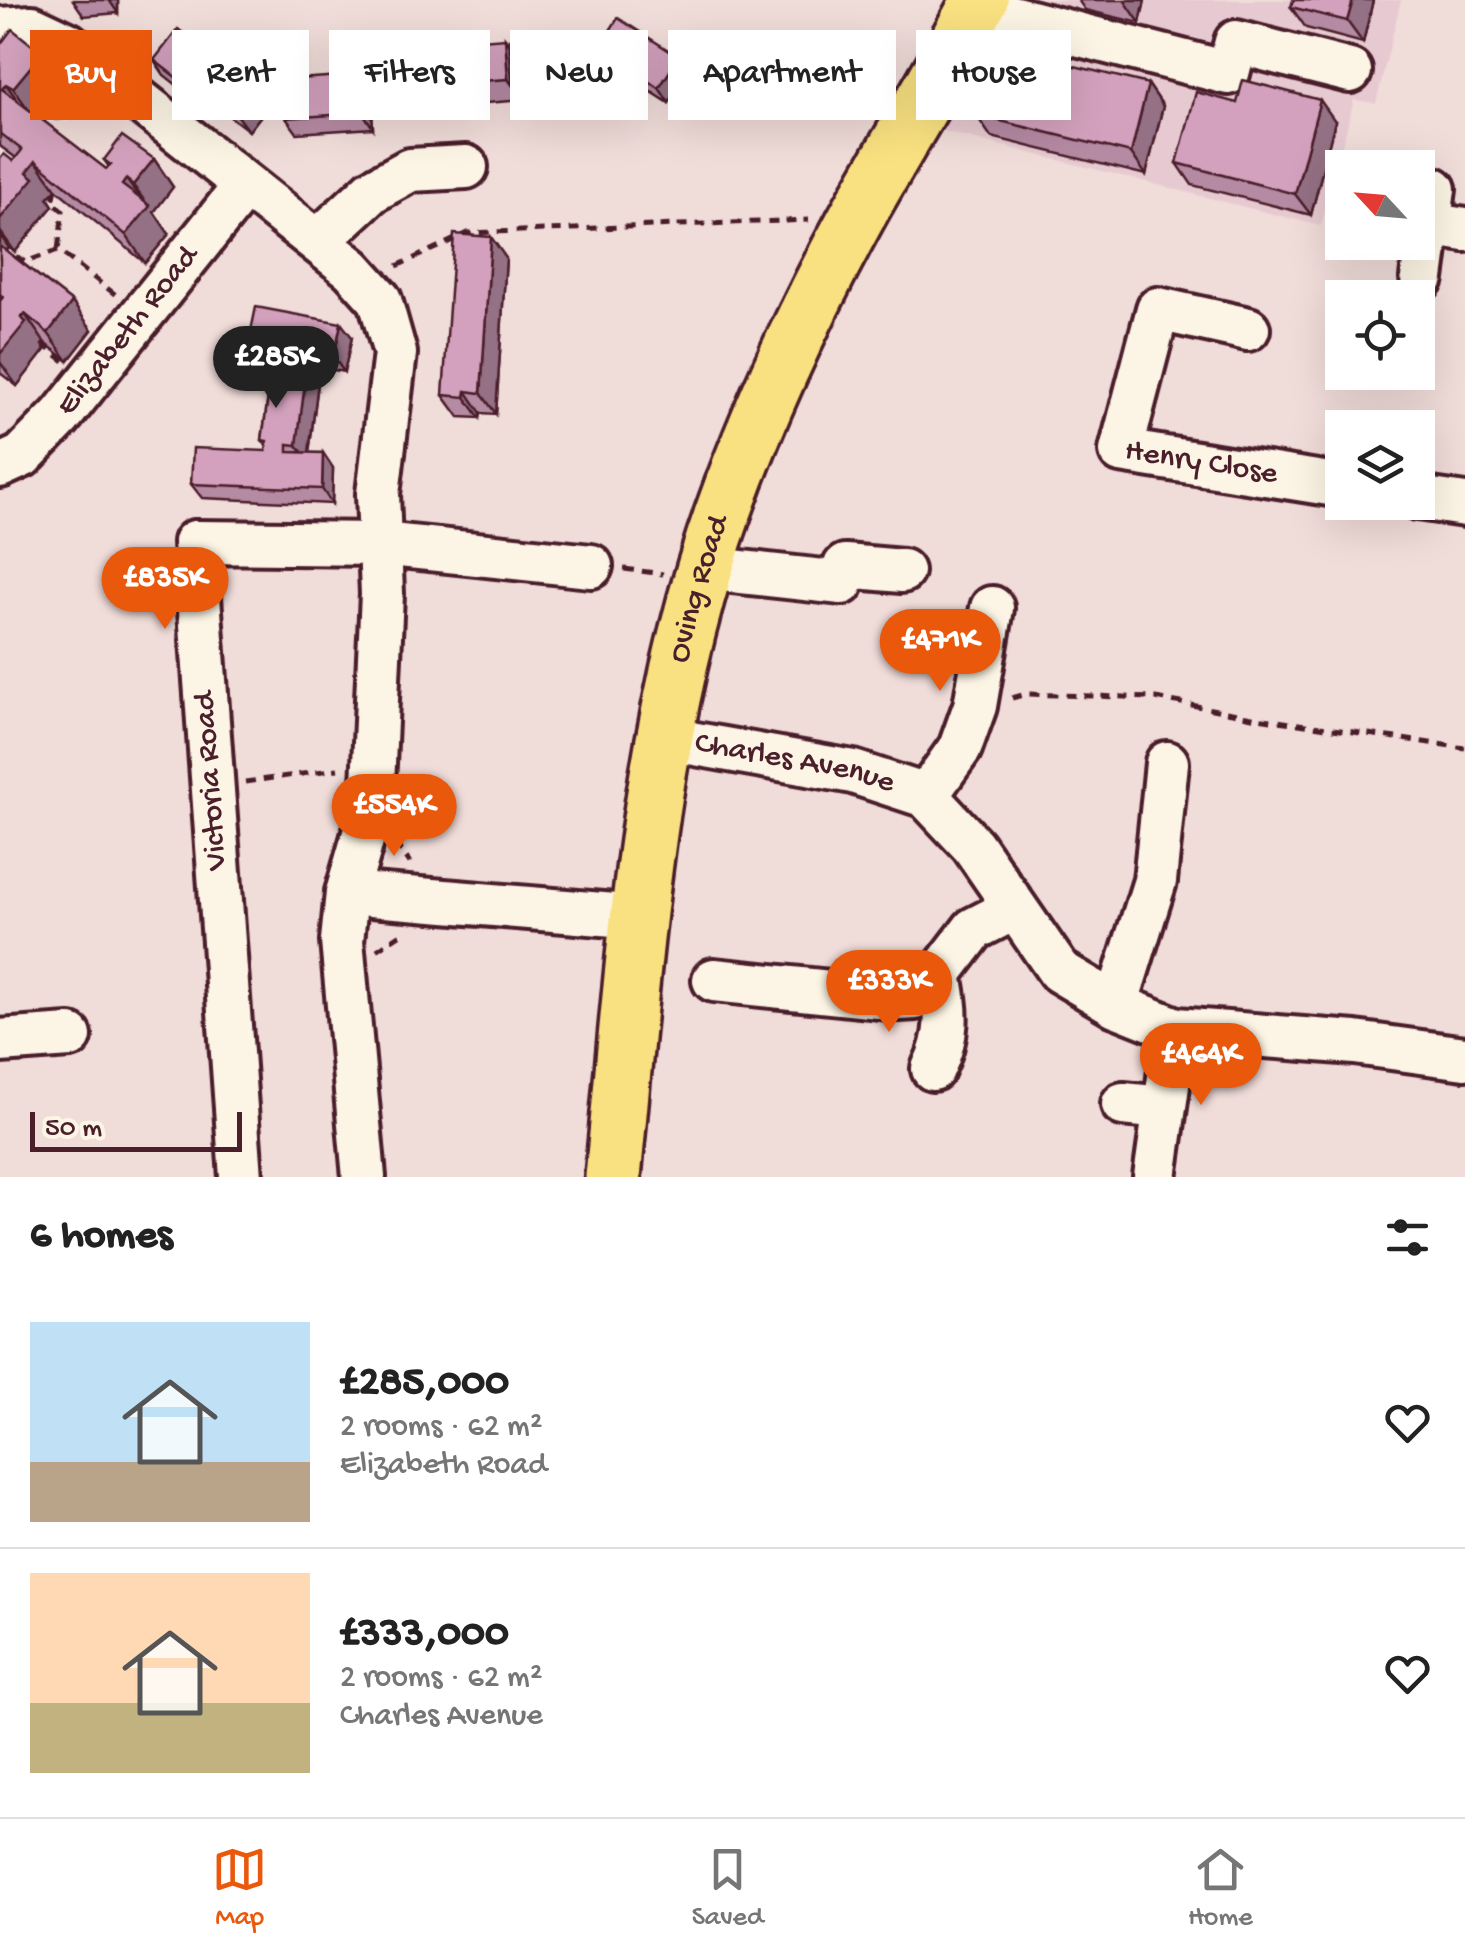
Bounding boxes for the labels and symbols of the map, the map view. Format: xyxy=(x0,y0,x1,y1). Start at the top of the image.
north arrow xyxy=(1325,150,1435,260)
street label: Elizabeth Road xyxy=(49,237,209,424)
pin: £285K xyxy=(206,326,346,411)
street label: Henry Close xyxy=(1122,433,1281,495)
street label: Oving Road xyxy=(661,509,740,667)
pin: £835K xyxy=(95,547,235,632)
pin: £471K xyxy=(870,609,1010,694)
street label: Victoria Road xyxy=(187,688,237,872)
street label: Charles Avenue xyxy=(692,725,900,803)
pin: £554K xyxy=(324,774,464,859)
pin: £333K xyxy=(819,950,959,1035)
pin: £464K xyxy=(1131,1023,1271,1108)
scale bar xyxy=(30,1107,242,1152)

